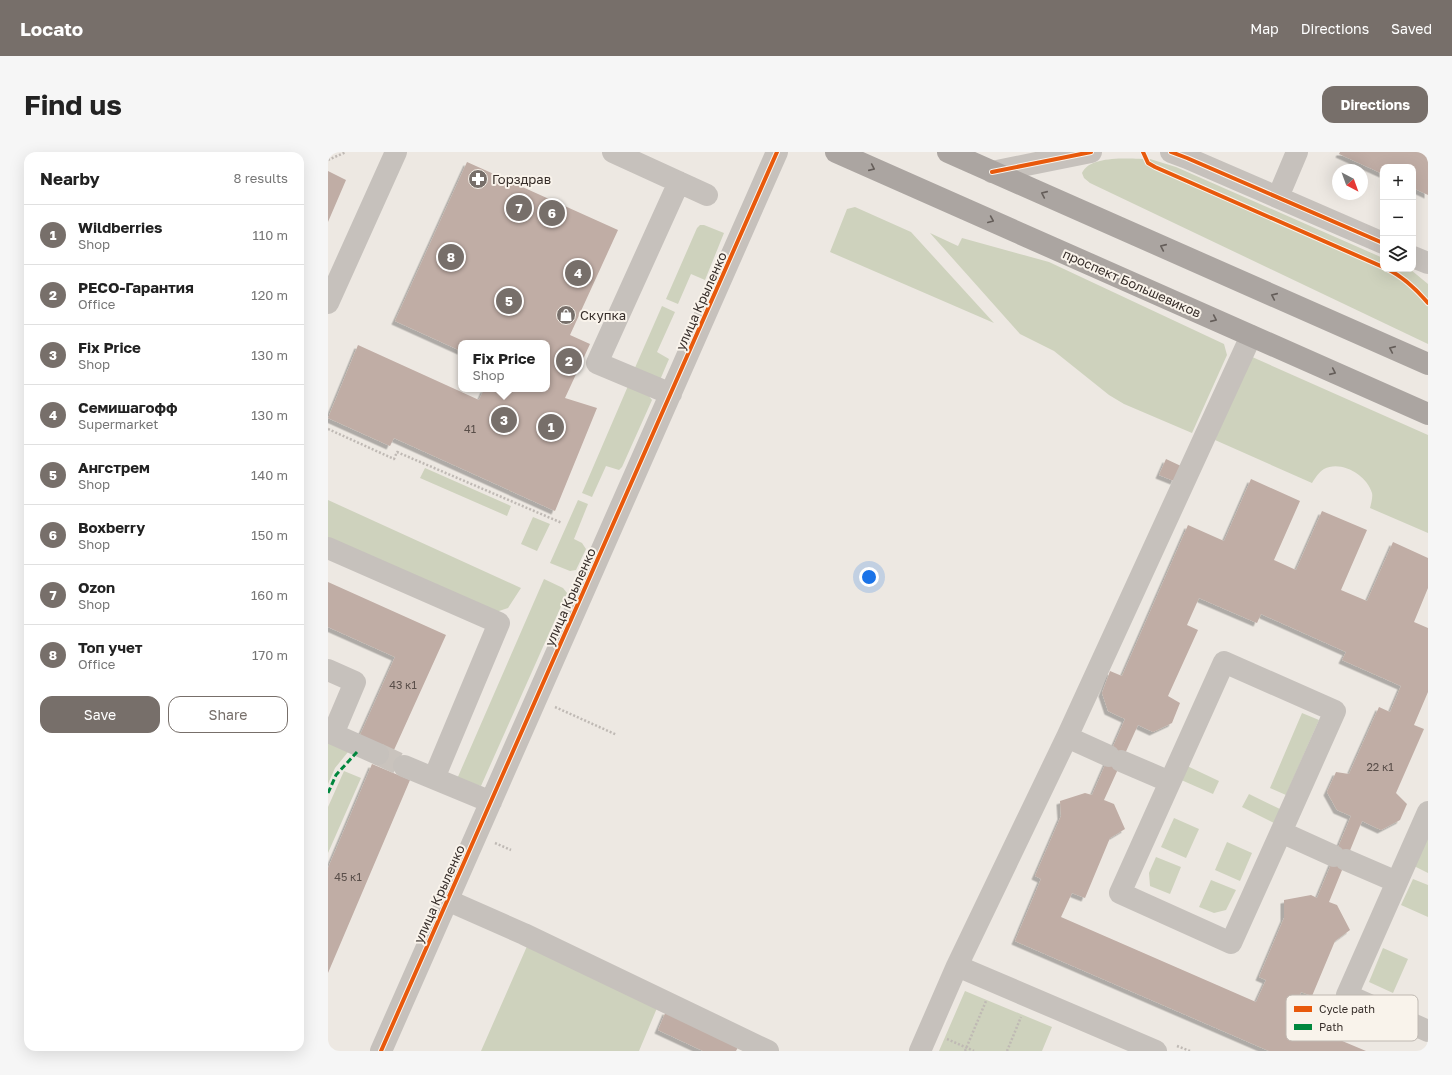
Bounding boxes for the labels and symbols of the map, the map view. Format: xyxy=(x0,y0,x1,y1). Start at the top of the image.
one-way arrow xyxy=(868,163,875,171)
north arrow xyxy=(1332,164,1368,200)
pharmacy icon: Горздрав xyxy=(467,168,489,190)
place label: Горздрав xyxy=(492,171,551,187)
one-way arrow xyxy=(1041,191,1048,199)
pin: 7 xyxy=(506,193,532,223)
pin: 6 xyxy=(539,198,565,228)
one-way arrow xyxy=(987,215,994,223)
pin: 8 xyxy=(438,242,464,272)
one-way arrow xyxy=(1160,243,1167,251)
street label: проспект Большевиков xyxy=(1060,245,1204,321)
street label: улица Крыленко xyxy=(672,249,730,353)
pin: 4 xyxy=(565,258,591,288)
pin: 5 xyxy=(496,286,522,316)
one-way arrow xyxy=(1270,292,1277,300)
shop icon: Скупка xyxy=(555,304,577,326)
place label: Скупка xyxy=(580,307,626,323)
one-way arrow xyxy=(1210,314,1217,322)
one-way arrow xyxy=(1389,345,1396,353)
pin: 2 xyxy=(556,346,582,376)
one-way arrow xyxy=(1328,367,1336,375)
pin: 3 xyxy=(491,405,517,435)
pin: 1 xyxy=(538,412,564,442)
house number: 41 xyxy=(464,422,476,435)
street label: улица Крыленко xyxy=(541,545,599,649)
your location xyxy=(859,567,879,587)
house number: 43 к1 xyxy=(389,678,417,691)
house number: 22 к1 xyxy=(1366,760,1394,773)
street label: улица Крыленко xyxy=(410,842,468,946)
house number: 45 к1 xyxy=(334,870,362,883)
legend xyxy=(1286,995,1418,1041)
text: Cycle path xyxy=(1319,1002,1375,1015)
text: Path xyxy=(1319,1020,1343,1033)

